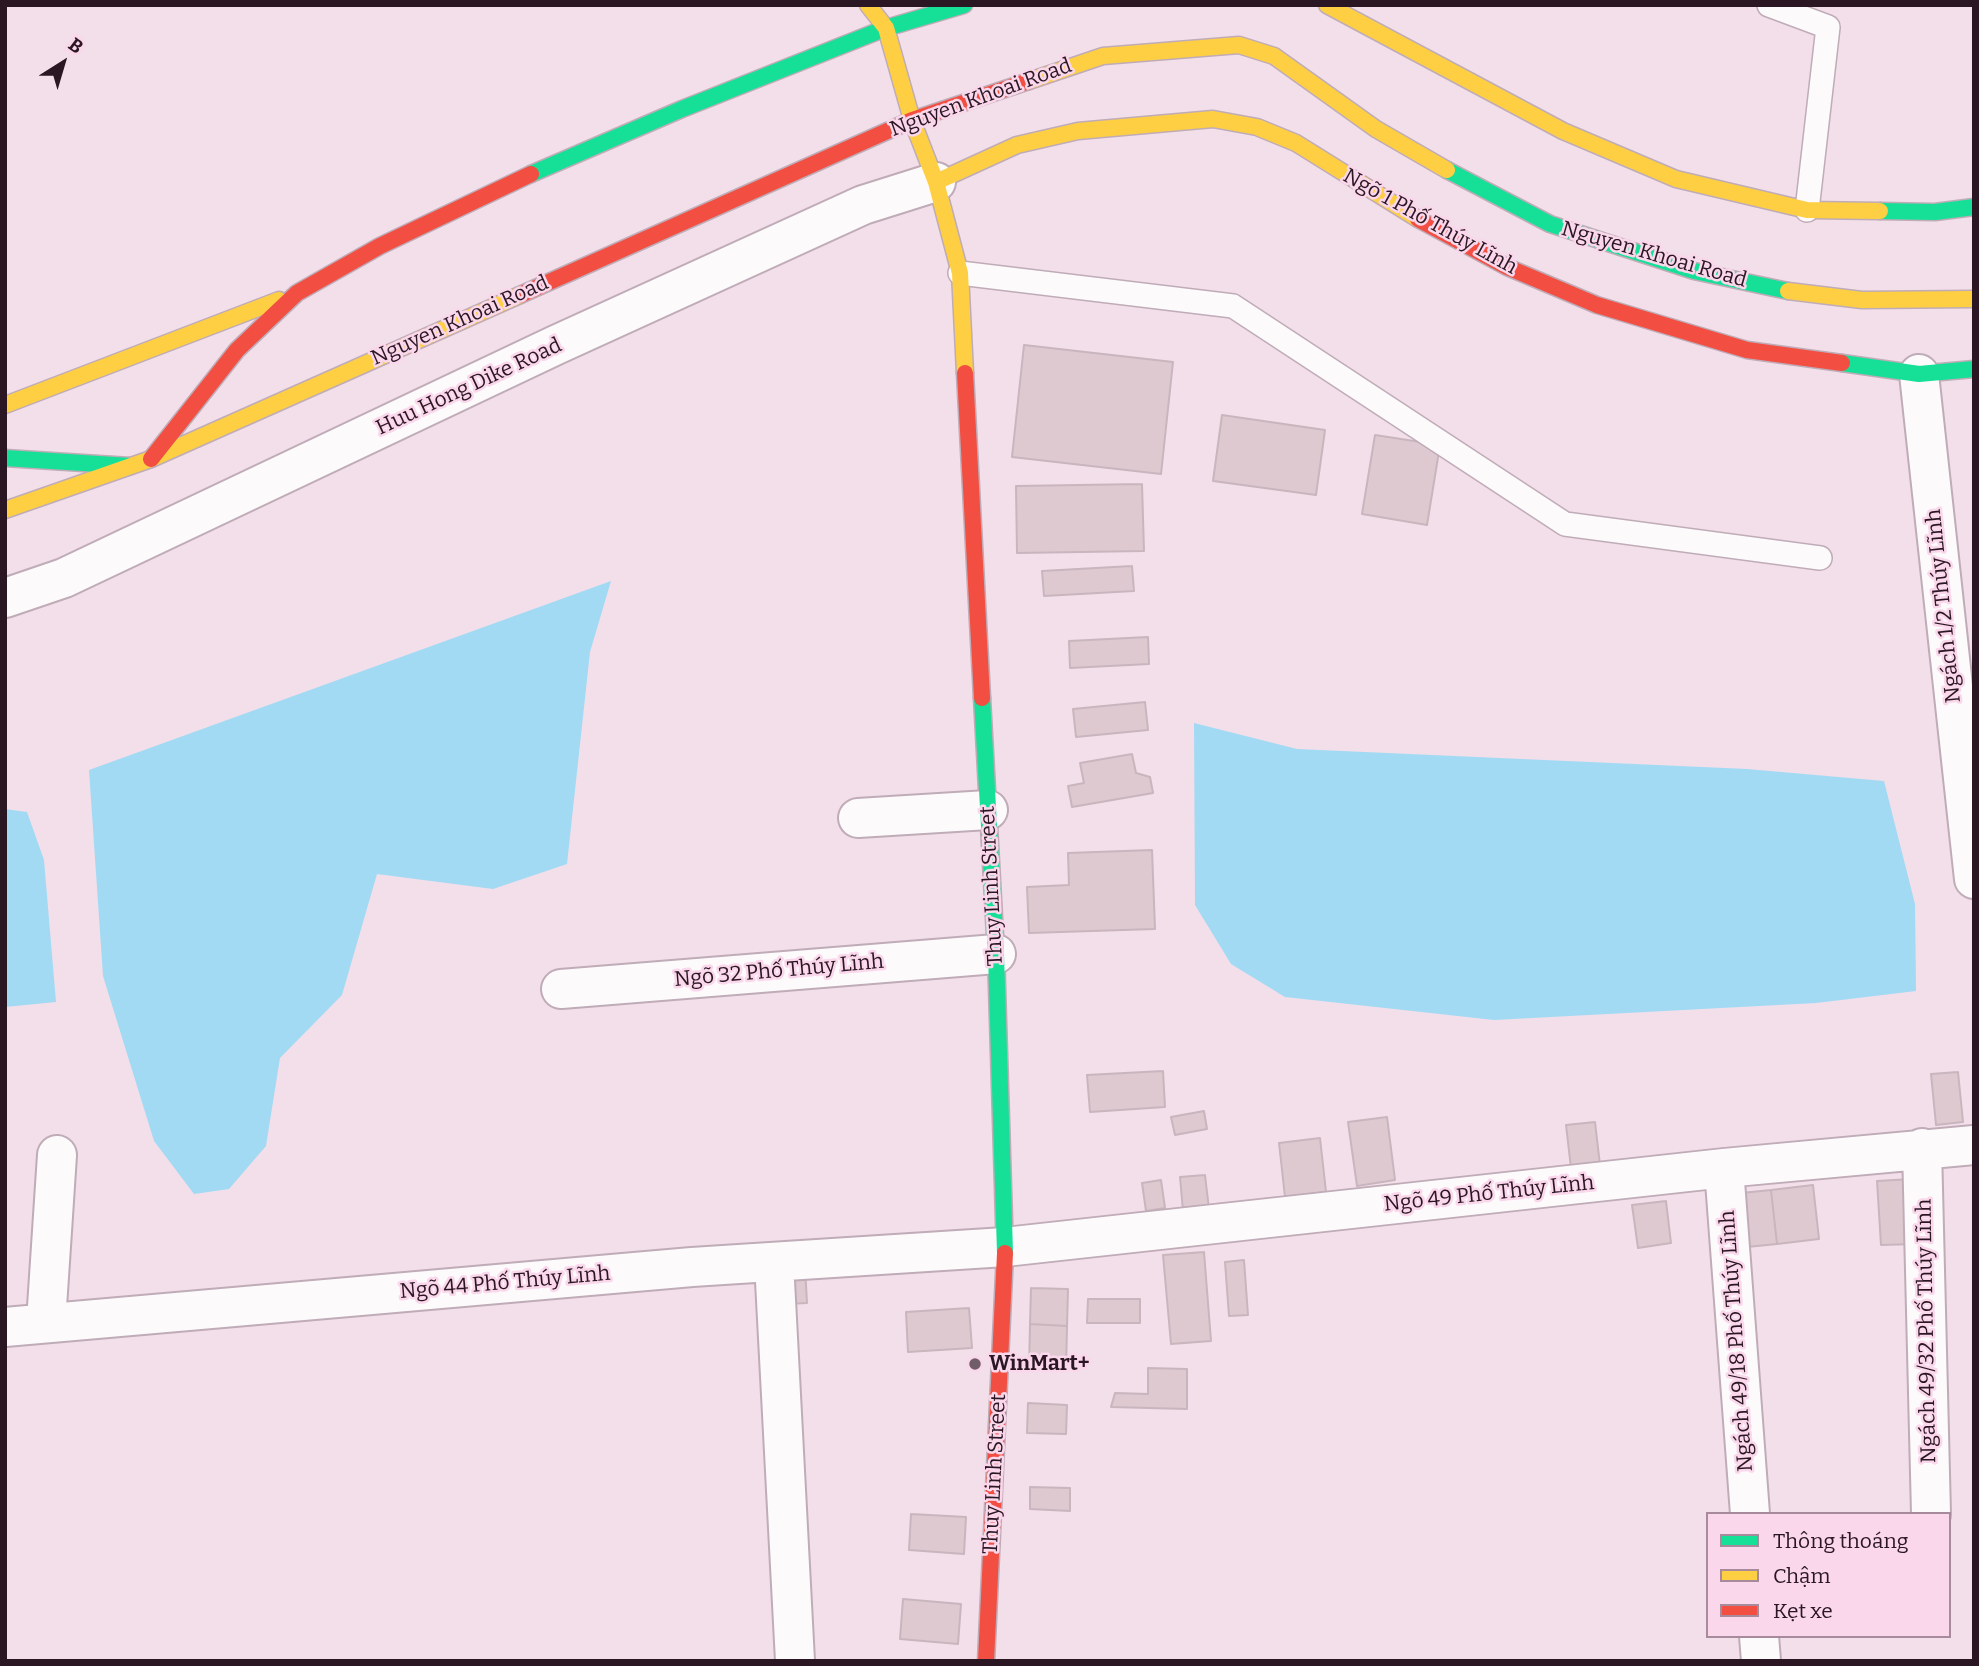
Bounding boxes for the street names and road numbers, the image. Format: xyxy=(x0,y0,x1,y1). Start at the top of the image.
street label: Nguyen Khoai Road xyxy=(887,53,1075,143)
street label: Ngõ 1 Phố Thúy Lĩnh xyxy=(1339,164,1521,280)
street label: Nguyen Khoai Road xyxy=(1558,216,1750,294)
street label: Nguyen Khoai Road xyxy=(367,271,553,371)
street label: Huu Hong Dike Road xyxy=(372,333,566,441)
street label: Ngách 1/2 Thúy Lĩnh xyxy=(1921,508,1967,704)
street label: Thuy Linh Street xyxy=(975,805,1009,967)
street label: Ngõ 32 Phố Thúy Lĩnh xyxy=(673,949,885,993)
street label: Ngõ 49 Phố Thúy Lĩnh xyxy=(1383,1170,1595,1218)
street label: Ngách 49/32 Phố Thúy Lĩnh xyxy=(1912,1199,1942,1463)
street label: Ngách 49/18 Phố Thúy Lĩnh xyxy=(1715,1209,1759,1473)
street label: Ngõ 44 Phố Thúy Lĩnh xyxy=(399,1261,611,1305)
street label: Thuy Linh Street xyxy=(978,1393,1012,1555)

